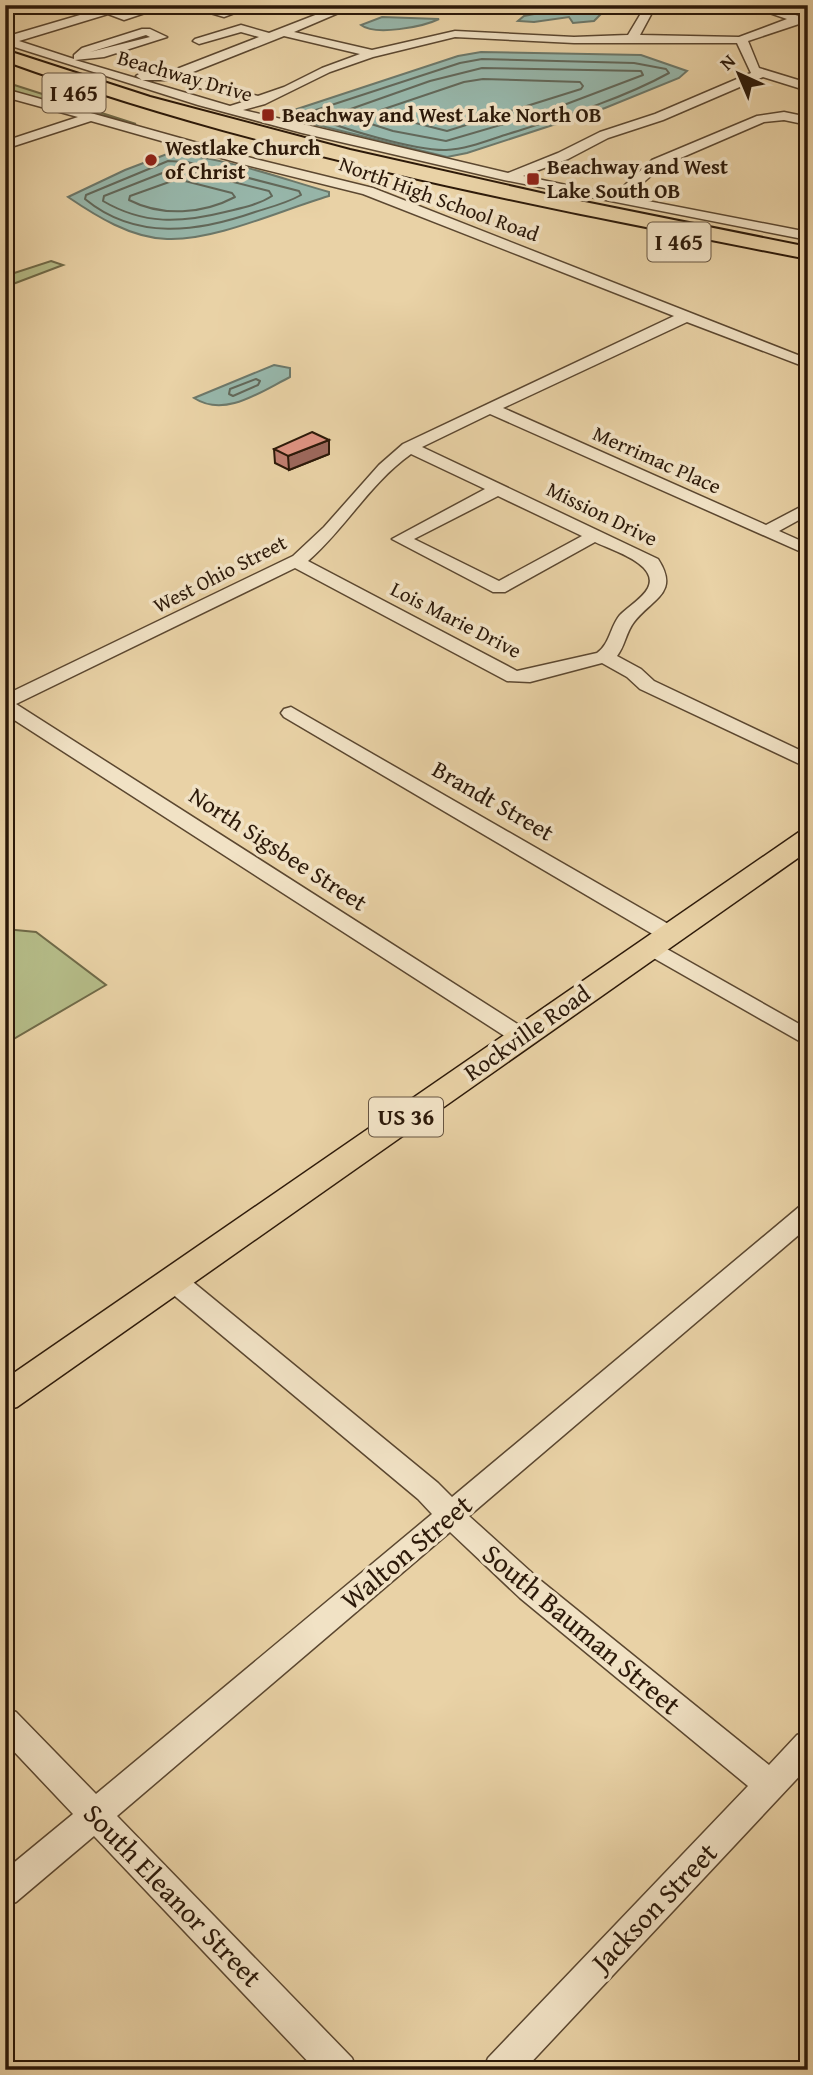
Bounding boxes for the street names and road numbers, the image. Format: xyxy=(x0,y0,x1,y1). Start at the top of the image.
street label: Beachway Drive xyxy=(114,41,256,110)
road number: I 465 xyxy=(42,74,106,113)
street label: North High School Road xyxy=(335,148,544,249)
road number: I 465 xyxy=(648,222,710,262)
street label: Merrimac Place xyxy=(588,417,726,502)
street label: Mission Drive xyxy=(542,473,663,554)
street label: West Ohio Street xyxy=(148,526,292,621)
street label: Lois Marie Drive xyxy=(385,573,527,666)
street label: Brandt Street xyxy=(426,752,561,850)
street label: North Sigsbee Street xyxy=(182,778,375,920)
street label: Rockville Road xyxy=(456,976,597,1089)
road number: US 36 xyxy=(369,1098,443,1136)
street label: Walton Street xyxy=(331,1484,480,1619)
street label: South Bauman Street xyxy=(474,1533,691,1724)
street label: South Eleanor Street xyxy=(75,1793,272,1996)
street label: Jackson Street xyxy=(579,1832,726,1983)

